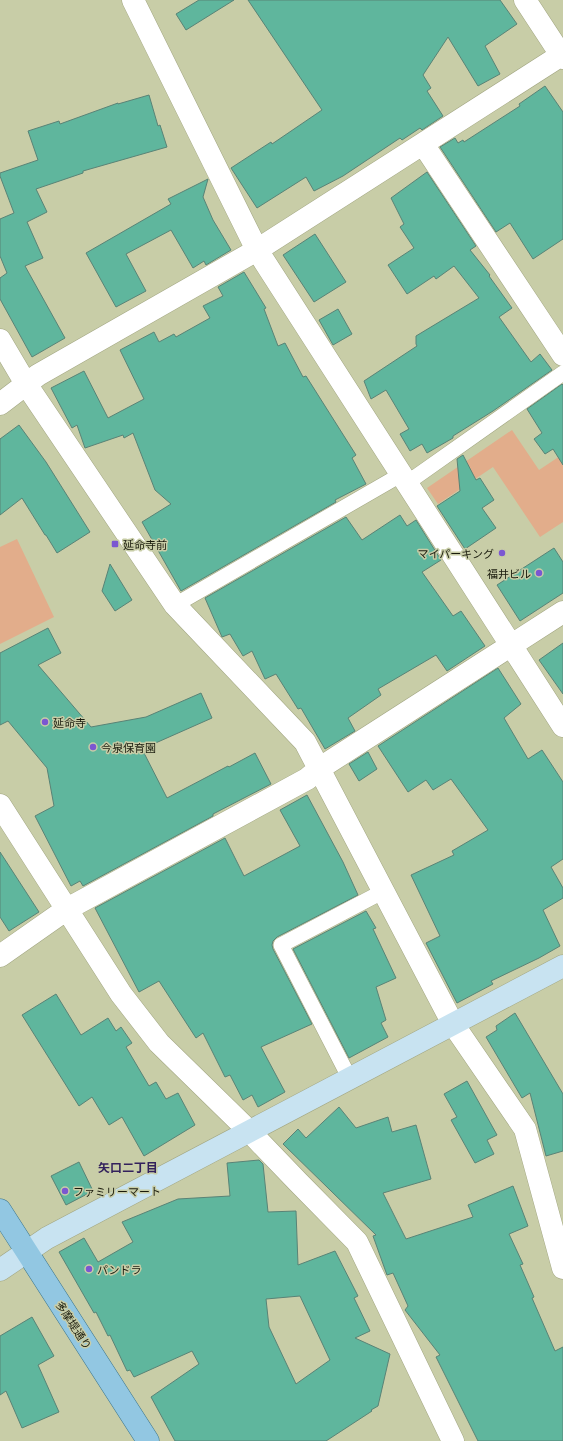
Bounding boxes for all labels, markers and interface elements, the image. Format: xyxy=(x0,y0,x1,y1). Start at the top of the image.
place label: 延命寺前 xyxy=(123,538,167,551)
marker: 延命寺前 xyxy=(110,539,120,549)
place label: マイパーキング xyxy=(418,547,494,560)
marker: マイパーキング xyxy=(497,548,507,558)
place label: 福井ビル xyxy=(487,567,531,580)
marker: 福井ビル xyxy=(534,568,544,578)
place label: 延命寺 xyxy=(53,716,86,729)
marker: 延命寺 xyxy=(40,717,50,727)
place label: 今泉保育園 xyxy=(101,741,156,754)
marker: 今泉保育園 xyxy=(88,742,98,752)
district label: 矢口二丁目 xyxy=(98,1160,158,1174)
place label: ファミリーマート xyxy=(73,1185,161,1198)
marker: ファミリーマート xyxy=(60,1186,70,1196)
place label: パンドラ xyxy=(97,1263,142,1276)
marker: パンドラ xyxy=(84,1264,94,1274)
street label: 多摩堤通り xyxy=(54,1298,94,1352)

